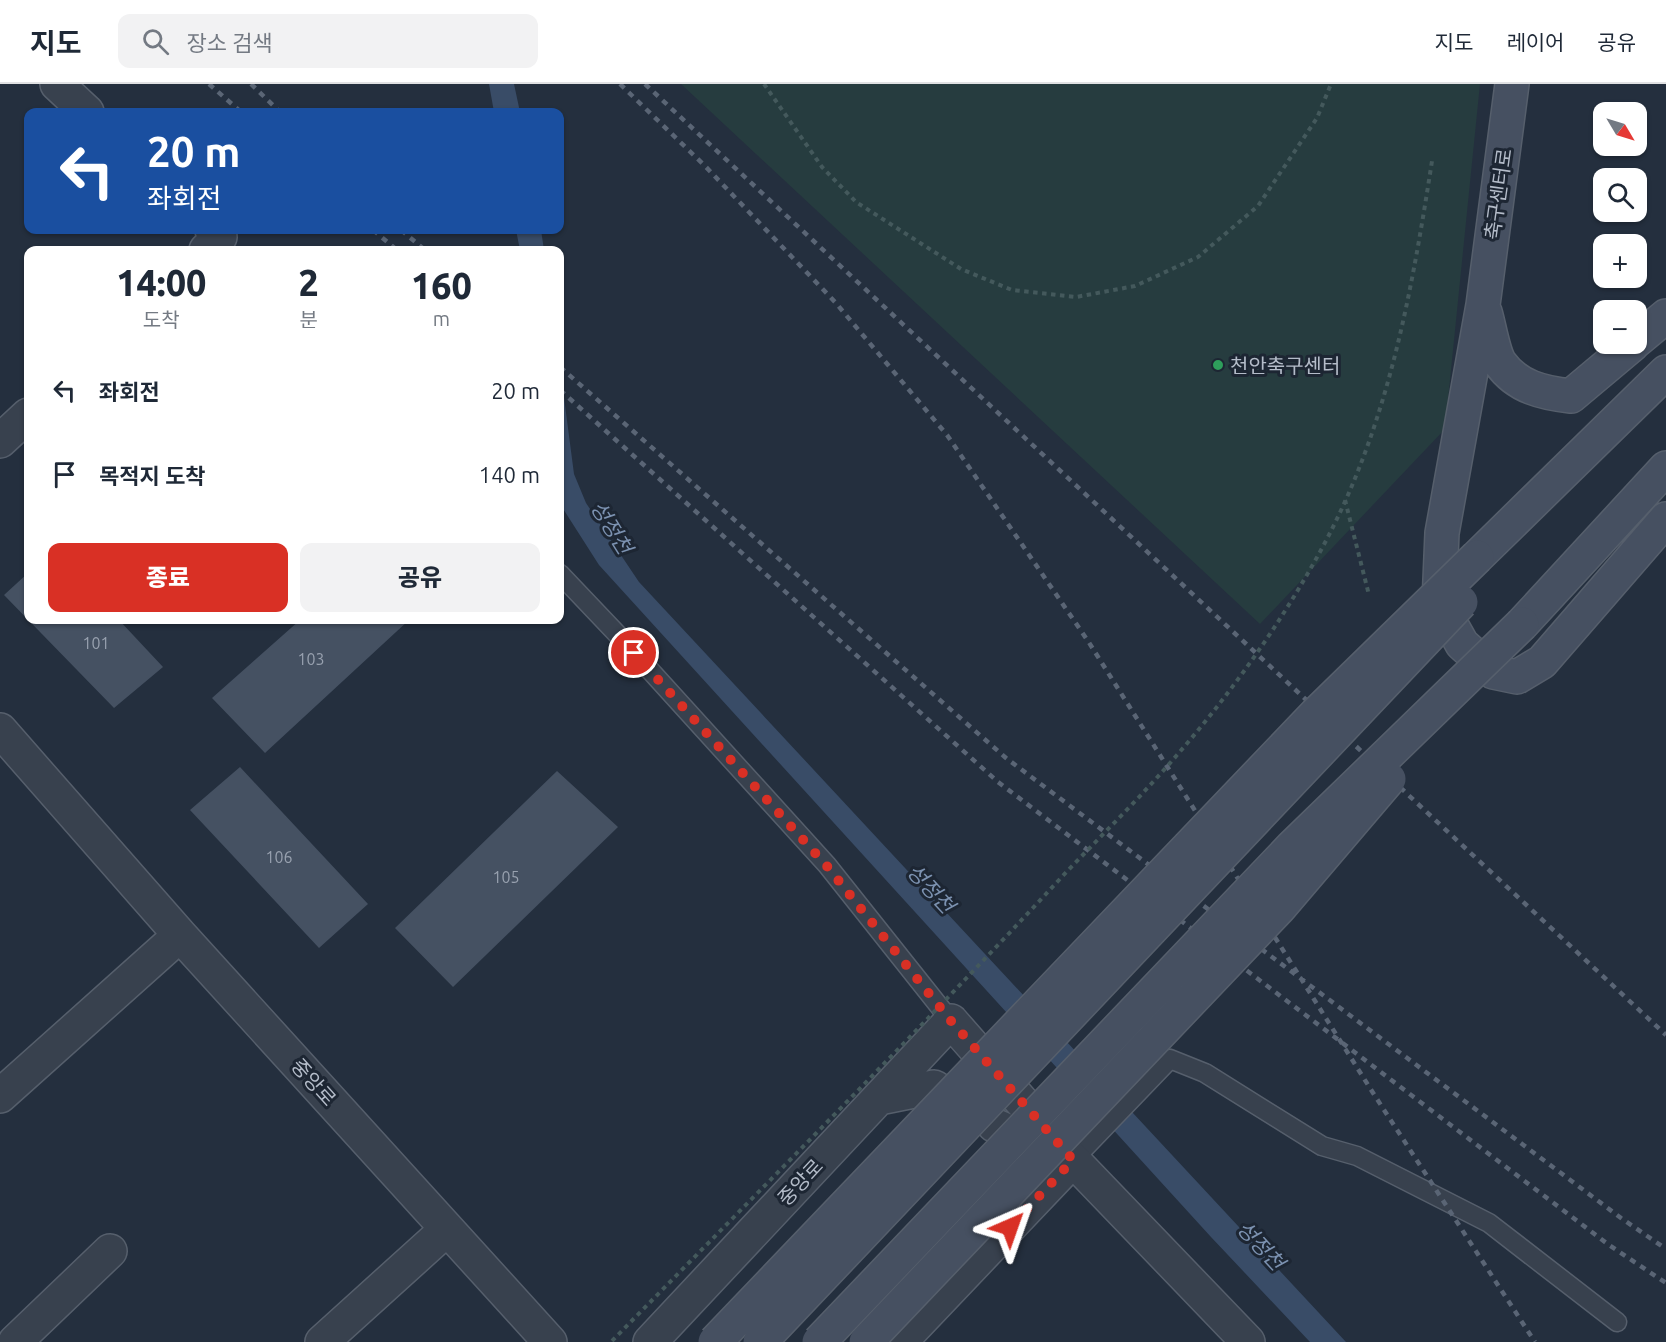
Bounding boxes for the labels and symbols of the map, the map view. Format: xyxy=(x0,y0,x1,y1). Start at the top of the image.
north arrow xyxy=(1593,102,1647,156)
street label: 축구센터로 xyxy=(1480,147,1516,241)
place label: 천안축구센터 xyxy=(1230,354,1340,377)
marker: 천안축구센터 xyxy=(1211,358,1225,372)
water label: 성정천 xyxy=(586,496,639,560)
pin xyxy=(608,627,659,678)
house number: 101 xyxy=(82,634,110,652)
house number: 103 xyxy=(297,650,325,668)
house number: 106 xyxy=(265,848,293,866)
water label: 성정천 xyxy=(902,859,961,919)
house number: 105 xyxy=(492,868,520,886)
street label: 중앙로 xyxy=(287,1054,341,1110)
street label: 중앙로 xyxy=(773,1154,827,1210)
position arrow xyxy=(978,1195,1042,1259)
water label: 성정천 xyxy=(1232,1216,1291,1276)

